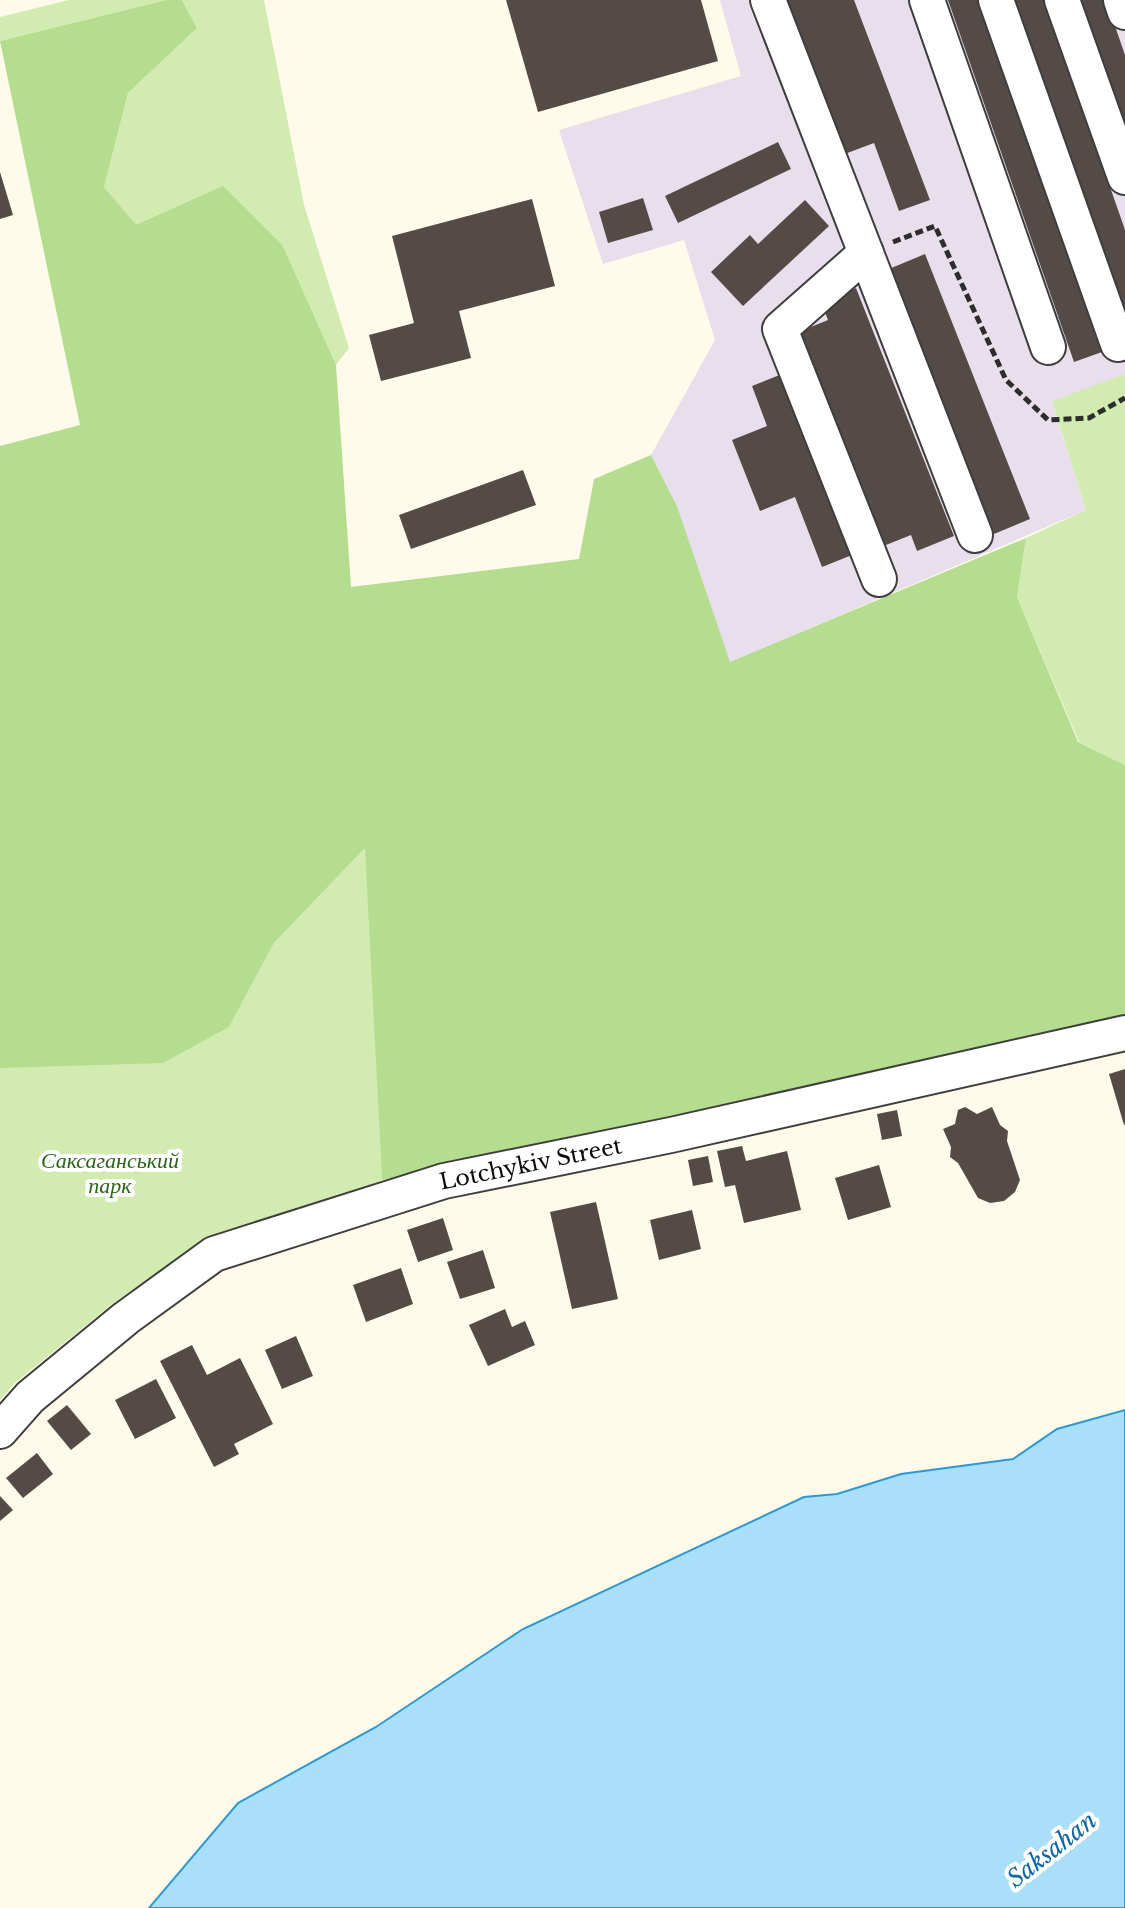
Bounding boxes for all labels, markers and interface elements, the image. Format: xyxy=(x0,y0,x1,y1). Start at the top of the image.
street label: Lotchykiv Street xyxy=(437,1132,625,1196)
park label: Саксаганський парк xyxy=(41,1147,179,1199)
water label: Saksahan xyxy=(1001,1806,1102,1893)

